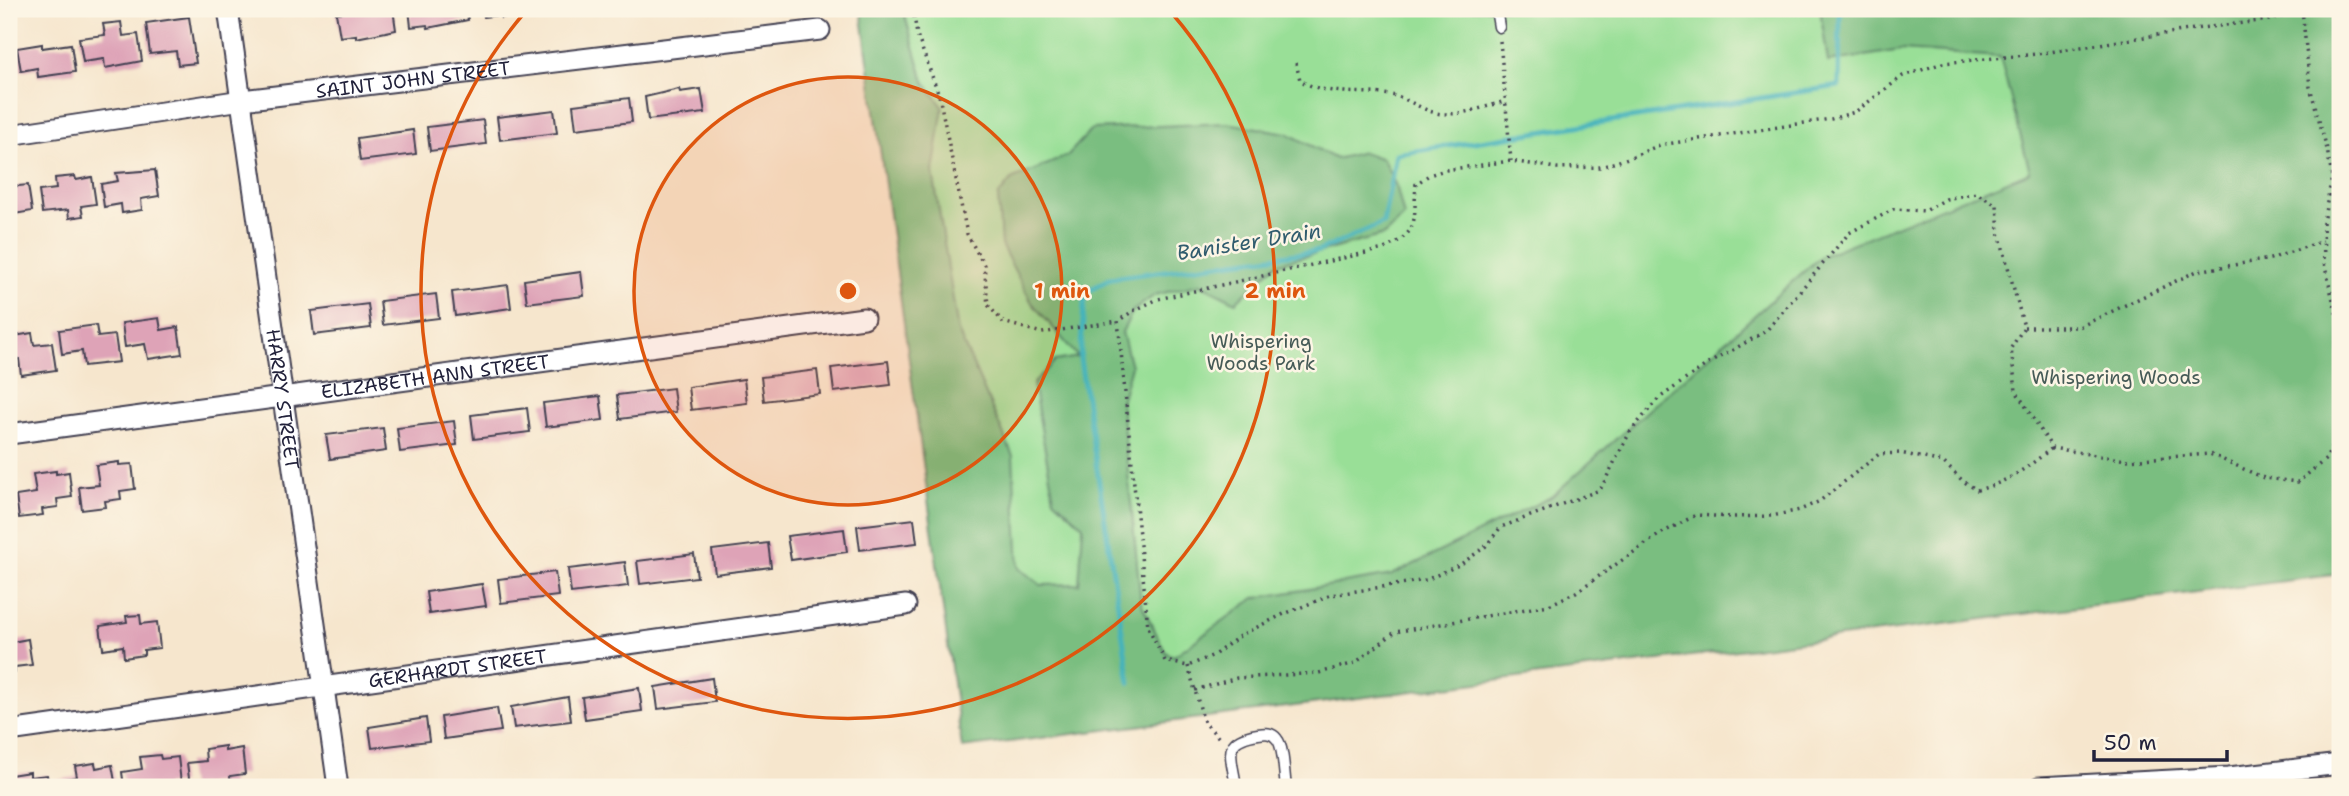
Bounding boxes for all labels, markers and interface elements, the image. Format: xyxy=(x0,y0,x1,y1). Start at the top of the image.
street label: SAINT JOHN STREET xyxy=(314,55,512,103)
water label: Banister Drain xyxy=(1175,217,1323,267)
text: 1 min xyxy=(1034,277,1090,305)
text: 2 min xyxy=(1244,277,1306,305)
centre of rings xyxy=(836,279,860,303)
street label: HARRY STREET xyxy=(261,327,305,471)
park label: Whispering Woods Park xyxy=(1206,329,1316,376)
street label: ELIZABETH ANN STREET xyxy=(319,348,551,404)
park label: Whispering Woods xyxy=(2031,365,2201,390)
street label: GERHARDT STREET xyxy=(367,643,549,693)
scale bar xyxy=(2094,719,2226,763)
text: 50 m xyxy=(2104,729,2157,757)

